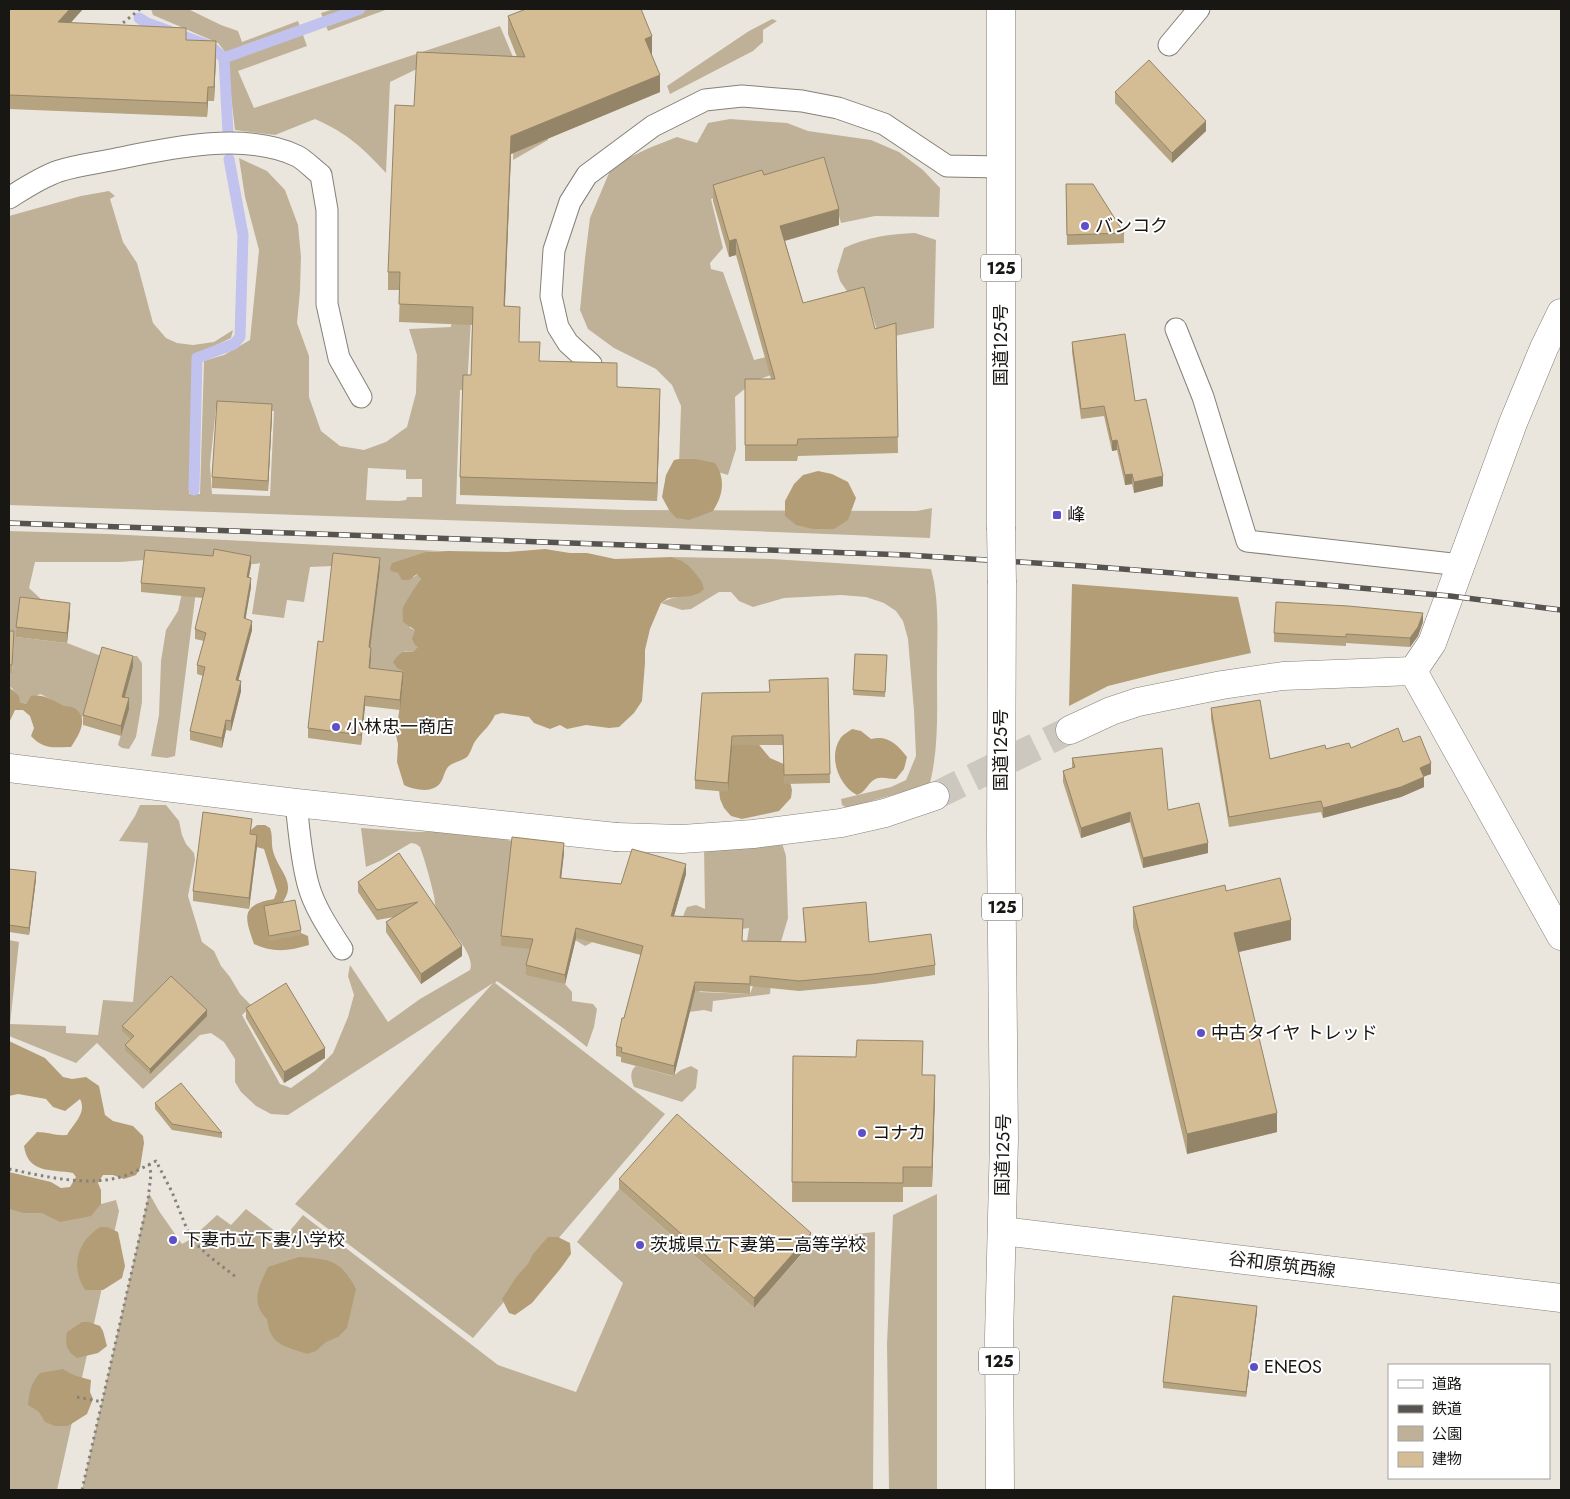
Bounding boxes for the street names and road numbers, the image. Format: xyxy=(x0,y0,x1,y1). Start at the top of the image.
road number: 125 xyxy=(981,254,1021,282)
street label: 国道125号 xyxy=(988,304,1014,386)
street label: 国道125号 xyxy=(988,709,1014,791)
road number: 125 xyxy=(982,894,1022,920)
street label: 国道125号 xyxy=(989,1114,1017,1196)
street label: 谷和原筑西線 xyxy=(1227,1246,1337,1284)
road number: 125 xyxy=(979,1348,1019,1374)

